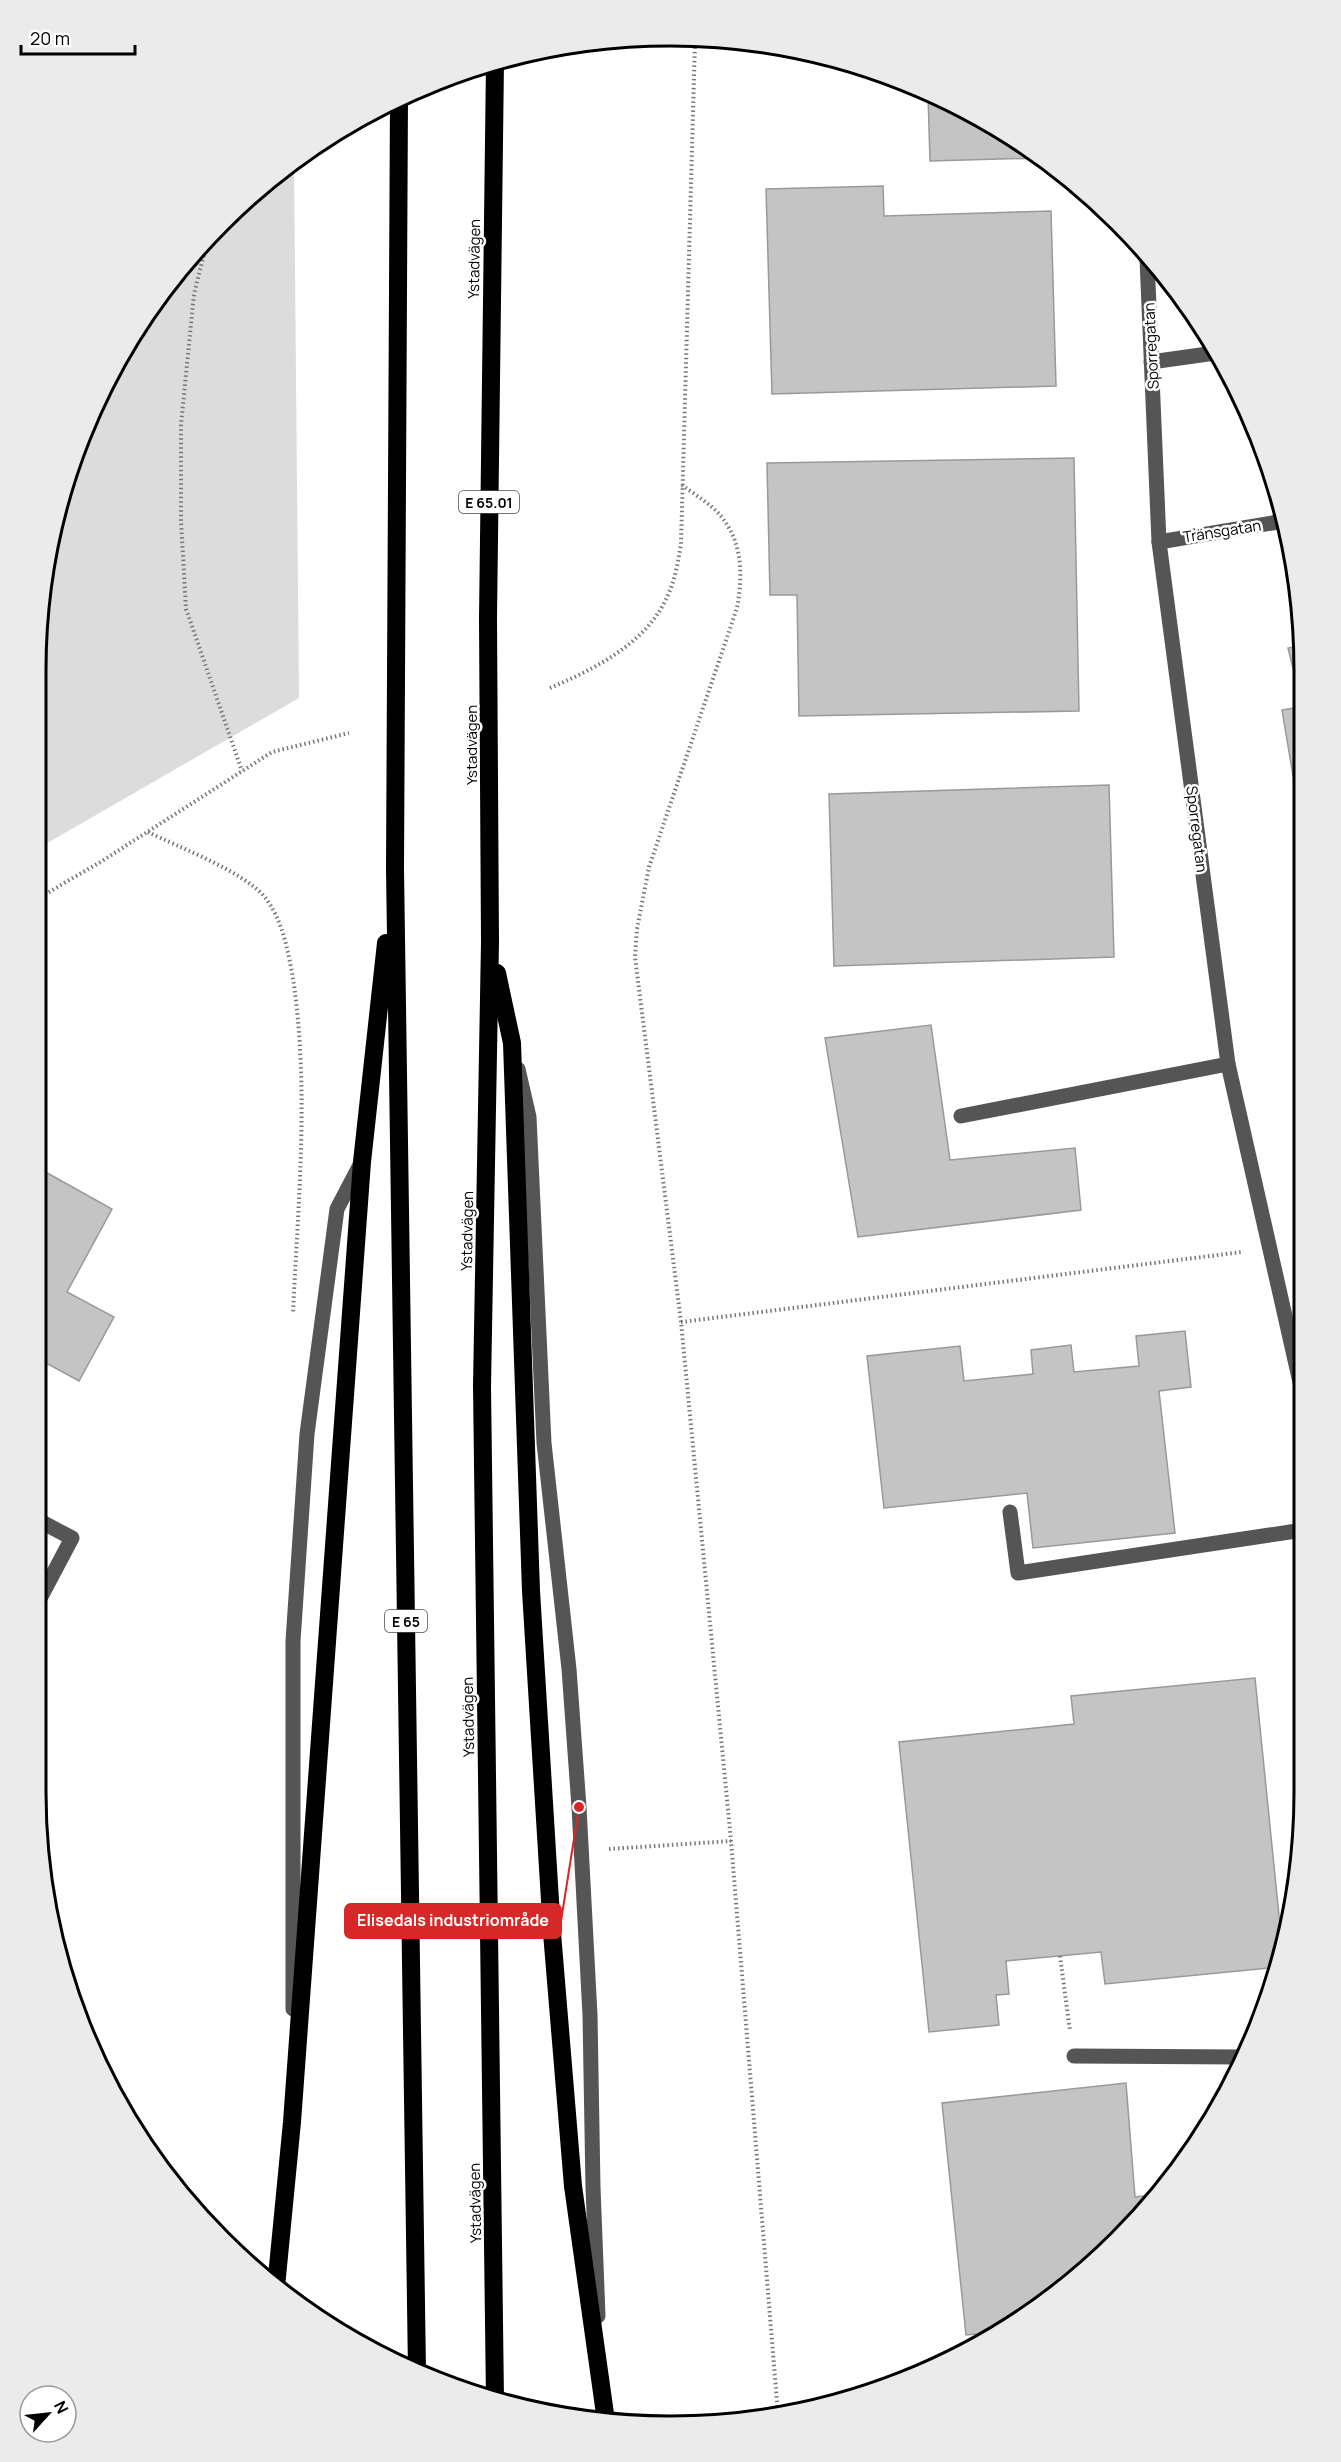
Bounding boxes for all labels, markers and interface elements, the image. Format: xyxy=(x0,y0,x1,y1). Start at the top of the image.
scale bar xyxy=(21,18,135,56)
text: 20 m xyxy=(30,26,70,50)
street label: Ystadvägen xyxy=(463,219,485,299)
street label: Sporregatan xyxy=(1138,302,1164,390)
road number: E 65.01 xyxy=(459,491,519,513)
street label: Tränsgatan xyxy=(1181,514,1263,548)
street label: Ystadvägen xyxy=(461,705,482,785)
street label: Sporregatan xyxy=(1181,785,1213,873)
street label: Ystadvägen xyxy=(456,1191,478,1271)
road number: E 65 xyxy=(385,1610,427,1632)
street label: Ystadvägen xyxy=(457,1677,479,1757)
callout: Elisedals industriområde xyxy=(345,1904,561,1938)
text: Elisedals industriområde xyxy=(357,1909,549,1931)
street label: Ystadvägen xyxy=(464,2163,486,2243)
north arrow xyxy=(18,2384,78,2444)
text: N xyxy=(49,2397,74,2417)

